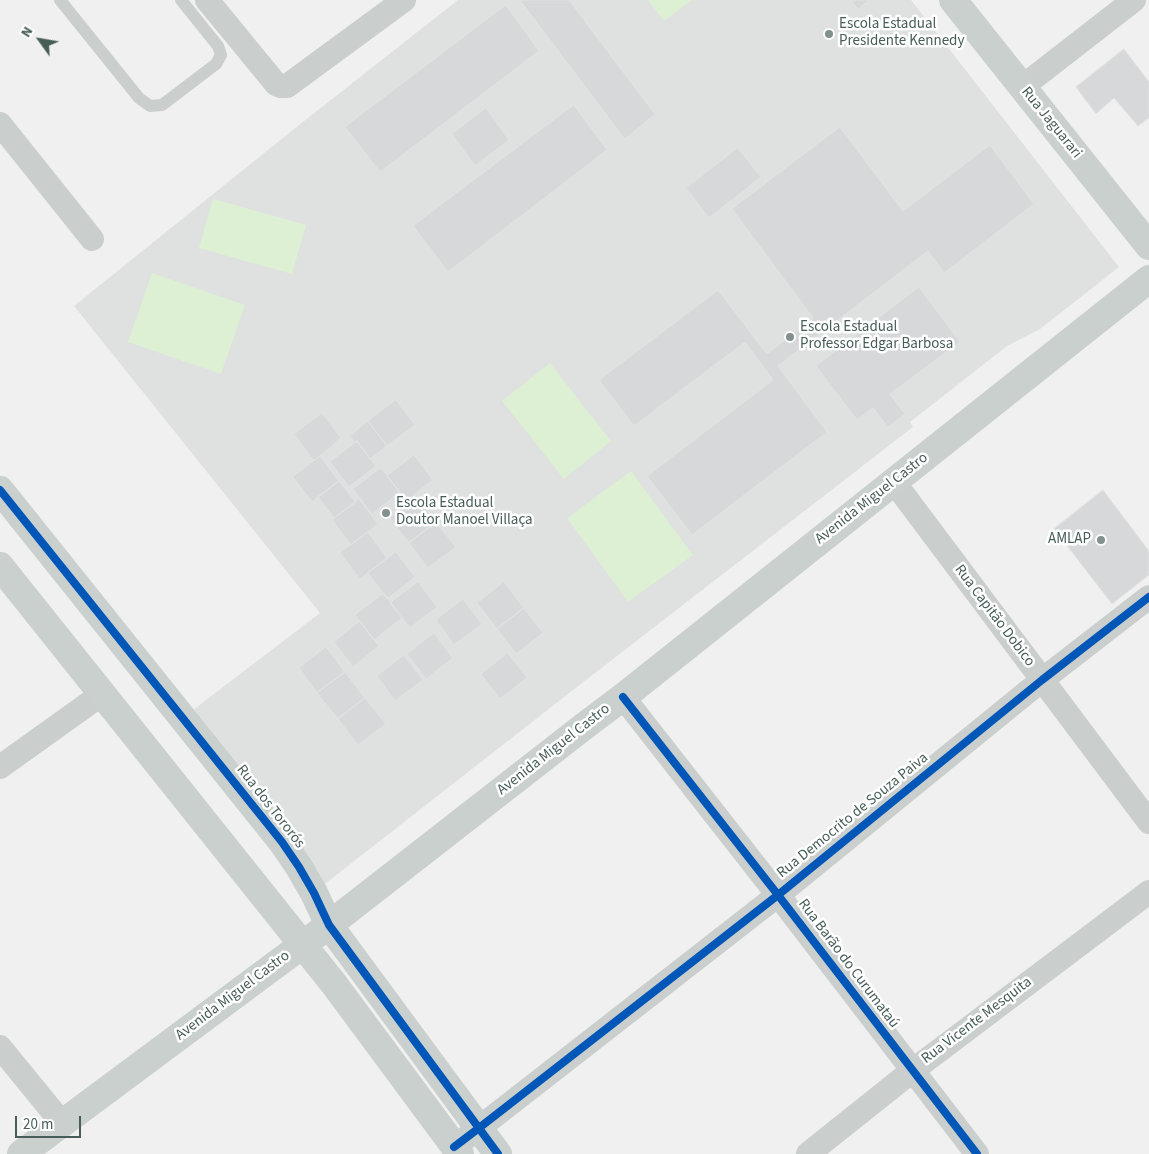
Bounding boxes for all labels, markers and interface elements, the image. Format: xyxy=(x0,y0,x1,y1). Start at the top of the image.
north arrow xyxy=(15,15,65,65)
place label: Escola Estadual Presidente Kennedy xyxy=(839,16,964,51)
text: N xyxy=(16,23,38,41)
marker: Escola Estadual Presidente Kennedy xyxy=(823,28,835,40)
street label: Rua Jaguarari xyxy=(1017,84,1085,162)
place label: Escola Estadual Professor Edgar Barbosa xyxy=(800,319,953,354)
marker: Escola Estadual Professor Edgar Barbosa xyxy=(784,331,796,343)
street label: Avenida Miguel Castro xyxy=(812,449,932,549)
place label: Escola Estadual Doutor Manoel Villaça xyxy=(396,495,533,530)
marker: Escola Estadual Doutor Manoel Villaça xyxy=(380,507,392,519)
place label: AMLAP xyxy=(1048,531,1091,549)
marker: AMLAP xyxy=(1095,534,1107,546)
street label: Rua Capitão Dobico xyxy=(950,562,1038,670)
street label: Avenida Miguel Castro xyxy=(494,700,614,800)
street label: Rua Democrito de Souza Paiva xyxy=(774,749,932,883)
street label: Rua dos Tororós xyxy=(232,762,308,852)
street label: Rua Barão do Curumataú xyxy=(794,896,902,1032)
street label: Avenida Miguel Castro xyxy=(172,947,294,1045)
street label: Rua Vicente Mesquita xyxy=(918,974,1036,1068)
scale bar xyxy=(18,1106,84,1138)
text: 20 m xyxy=(23,1114,53,1135)

